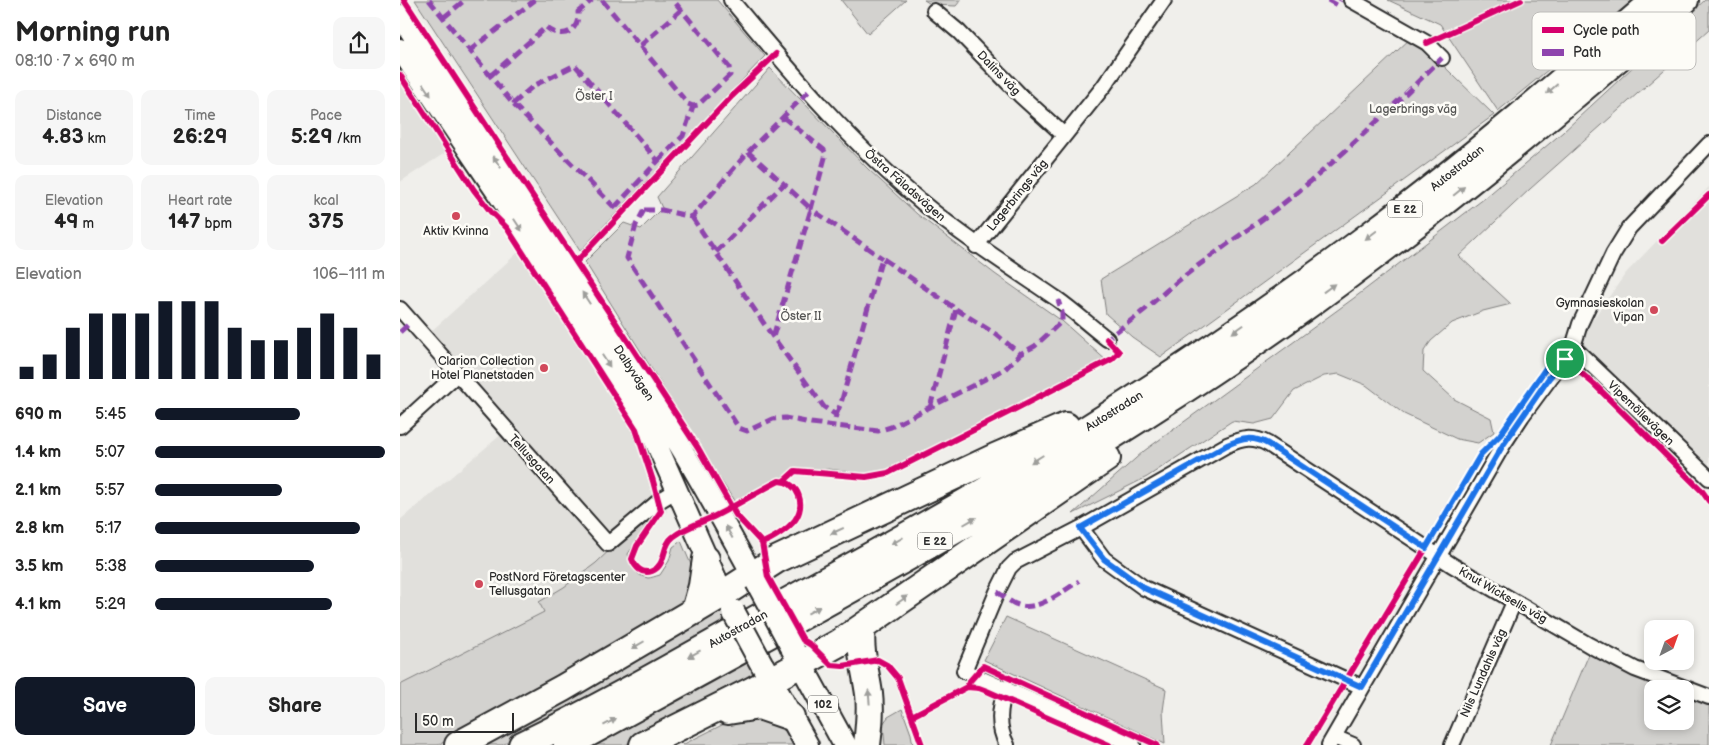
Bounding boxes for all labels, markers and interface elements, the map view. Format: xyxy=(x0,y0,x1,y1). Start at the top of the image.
legend xyxy=(1532,12,1696,70)
text: Morning run xyxy=(15,16,170,49)
button: share xyxy=(333,17,385,69)
text: Cycle path xyxy=(1573,22,1640,39)
text: Path xyxy=(1573,44,1601,61)
street label: Dalins väg xyxy=(974,48,1024,99)
text: 08:10 · 7 × 690 m xyxy=(15,52,135,71)
one-way arrow xyxy=(422,83,432,97)
one-way arrow xyxy=(1546,84,1559,95)
park label: Öster I xyxy=(575,88,613,104)
park label: Lagerbrings väg xyxy=(1369,102,1457,117)
text: Distance xyxy=(46,107,102,124)
text: Time xyxy=(184,107,216,124)
text: Pace xyxy=(310,107,342,124)
text: 4.83 xyxy=(42,124,84,149)
text: 26:29 xyxy=(172,124,228,149)
text: 5:29 xyxy=(291,124,333,149)
text: km xyxy=(84,130,106,147)
text: /km xyxy=(333,130,361,147)
street label: Autostradan xyxy=(1427,142,1487,195)
street label: Östra Fäladsvägen xyxy=(861,145,949,225)
one-way arrow xyxy=(492,155,502,169)
street label: Lagerbrings väg xyxy=(984,156,1051,234)
one-way arrow xyxy=(1452,185,1465,196)
text: Elevation xyxy=(45,192,103,209)
text: Heart rate xyxy=(168,192,232,209)
text: kcal xyxy=(313,192,339,209)
road number: E 22 xyxy=(1388,200,1422,218)
text: 49 xyxy=(54,209,79,234)
text: 147 xyxy=(168,209,201,234)
text: 375 xyxy=(308,209,344,234)
marker: Aktiv Kvinna xyxy=(450,210,462,222)
text: m xyxy=(79,215,94,232)
text: bpm xyxy=(201,215,232,232)
one-way arrow xyxy=(513,218,523,231)
place label: Aktiv Kvinna xyxy=(423,224,489,239)
one-way arrow xyxy=(1365,229,1378,240)
text: Elevation xyxy=(15,265,82,284)
text: 106–111 m xyxy=(313,265,385,284)
one-way arrow xyxy=(1322,283,1335,294)
one-way arrow xyxy=(581,292,591,305)
place label: Gymnasieskolan Vipan xyxy=(1556,296,1644,325)
marker: Gymnasieskolan Vipan xyxy=(1648,304,1660,316)
park label: Öster II xyxy=(781,308,822,324)
one-way arrow xyxy=(1232,324,1245,334)
pin xyxy=(1544,338,1586,380)
street label: Dalbyvägen xyxy=(610,343,657,404)
icon: arrive xyxy=(1551,345,1579,373)
place label: Clarion Collection Hotel Planetstaden xyxy=(431,354,534,383)
one-way arrow xyxy=(601,355,611,368)
marker: Clarion Collection Hotel Planetstaden xyxy=(538,362,550,374)
street label: Vipemöllevägen xyxy=(1604,378,1677,449)
street label: Autostradan xyxy=(1083,388,1146,435)
text: 690 m xyxy=(15,405,62,424)
text: 5:45 xyxy=(95,405,126,424)
street label: Tellusgatan xyxy=(505,431,558,487)
text: 1.4 km xyxy=(15,443,61,462)
text: 5:07 xyxy=(95,443,125,462)
one-way arrow xyxy=(1031,455,1044,464)
text: 2.1 km xyxy=(15,481,61,500)
text: 5:57 xyxy=(95,481,124,500)
one-way arrow xyxy=(963,517,978,525)
text: 2.8 km xyxy=(15,519,64,538)
text: 5:17 xyxy=(95,519,121,538)
one-way arrow xyxy=(724,525,733,538)
one-way arrow xyxy=(830,527,844,535)
road number: E 22 xyxy=(918,532,952,550)
one-way arrow xyxy=(890,536,903,545)
text: 3.5 km xyxy=(15,557,63,576)
text: 5:38 xyxy=(95,557,127,576)
street label: Knut Wicksells väg xyxy=(1456,564,1550,627)
place label: PostNord Företagscenter Tellusgatan xyxy=(489,570,626,599)
marker: PostNord Företagscenter Tellusgatan xyxy=(473,578,485,590)
text: 4.1 km xyxy=(15,595,61,614)
text: 5:29 xyxy=(95,595,126,614)
one-way arrow xyxy=(895,595,909,605)
one-way arrow xyxy=(807,605,820,614)
street label: Autostradan xyxy=(706,607,770,652)
north arrow xyxy=(1644,620,1694,670)
map controls xyxy=(1644,620,1694,730)
street label: Nils Lundahls väg xyxy=(1457,626,1510,720)
one-way arrow xyxy=(631,640,644,649)
one-way arrow xyxy=(687,649,700,658)
button: Save xyxy=(15,677,195,735)
button: Share xyxy=(205,677,385,735)
button: layers xyxy=(1644,680,1694,730)
one-way arrow xyxy=(864,688,872,704)
road number: 102 xyxy=(808,696,838,712)
scale bar xyxy=(415,710,514,733)
text: 50 m xyxy=(422,713,454,730)
one-way arrow xyxy=(603,717,616,726)

